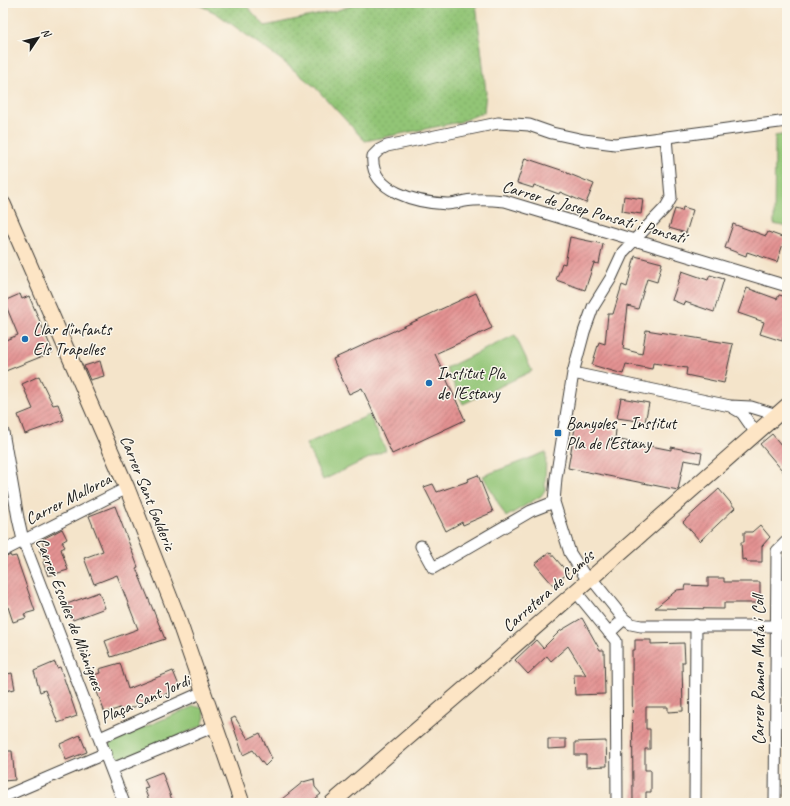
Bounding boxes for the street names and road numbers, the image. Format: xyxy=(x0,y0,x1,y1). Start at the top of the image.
street label: Carrer de Josep Ponsatí i Ponsatí xyxy=(500,176,692,249)
street label: Carrer Sant Galderic xyxy=(115,432,181,554)
street label: Carrer Mallorca xyxy=(22,468,115,530)
street label: Carrer Escoles de Miànigues xyxy=(31,535,110,696)
street label: Carretera de Camós xyxy=(498,544,600,637)
street label: Carrer Ramon Mata i Coll xyxy=(748,592,769,745)
street label: Plaça Sant Jordi xyxy=(97,669,195,728)

